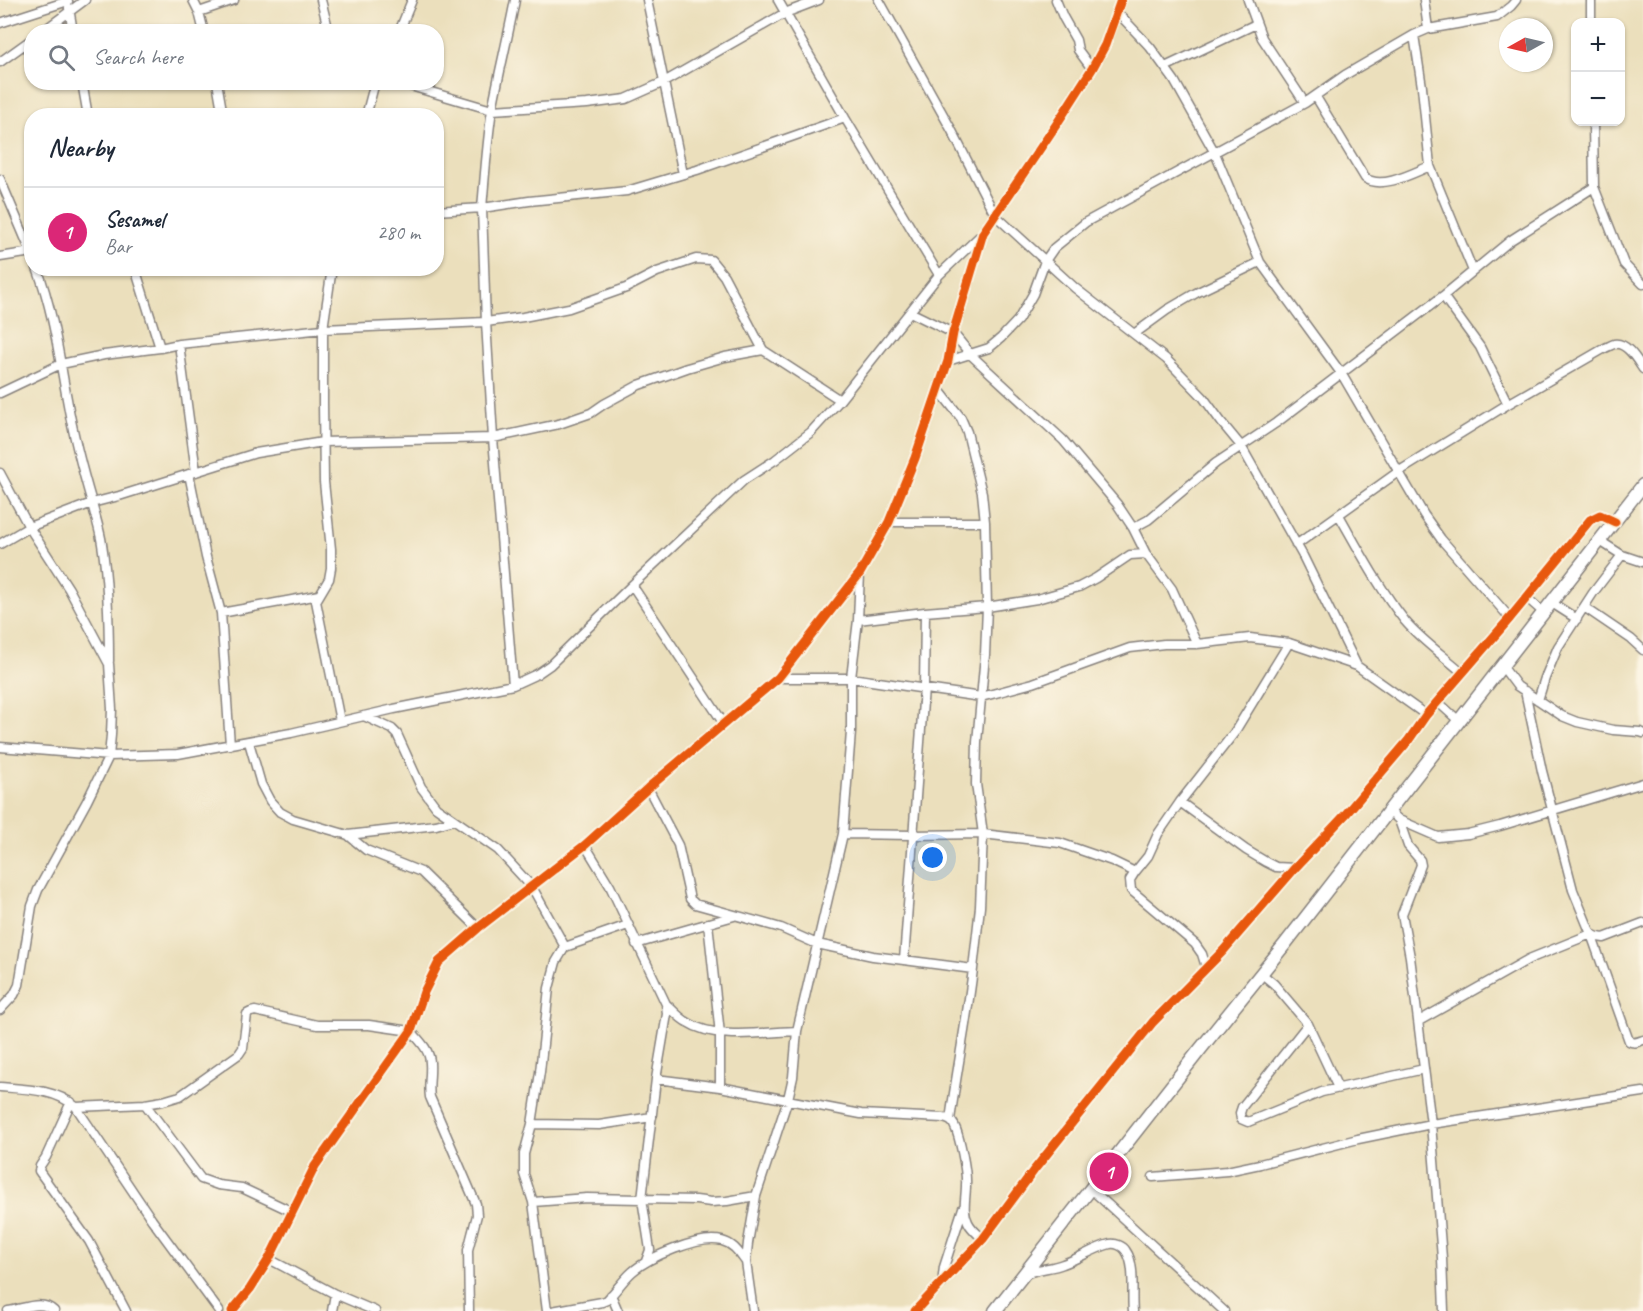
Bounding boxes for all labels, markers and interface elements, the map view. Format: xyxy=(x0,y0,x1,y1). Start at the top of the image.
north arrow xyxy=(1499,18,1553,72)
map controls xyxy=(1571,18,1625,126)
button: + xyxy=(1571,18,1625,72)
search box xyxy=(24,24,444,90)
icon: search xyxy=(45,41,78,74)
text: Search here xyxy=(93,43,183,71)
button: − xyxy=(1571,72,1625,126)
text: Nearby xyxy=(48,131,113,164)
text: Sesamel xyxy=(105,206,164,234)
text: 1 xyxy=(63,220,72,245)
text: 280 m xyxy=(377,220,420,245)
text: Bar xyxy=(105,234,131,259)
your location xyxy=(918,843,947,872)
pin: 1 xyxy=(1090,1150,1128,1194)

